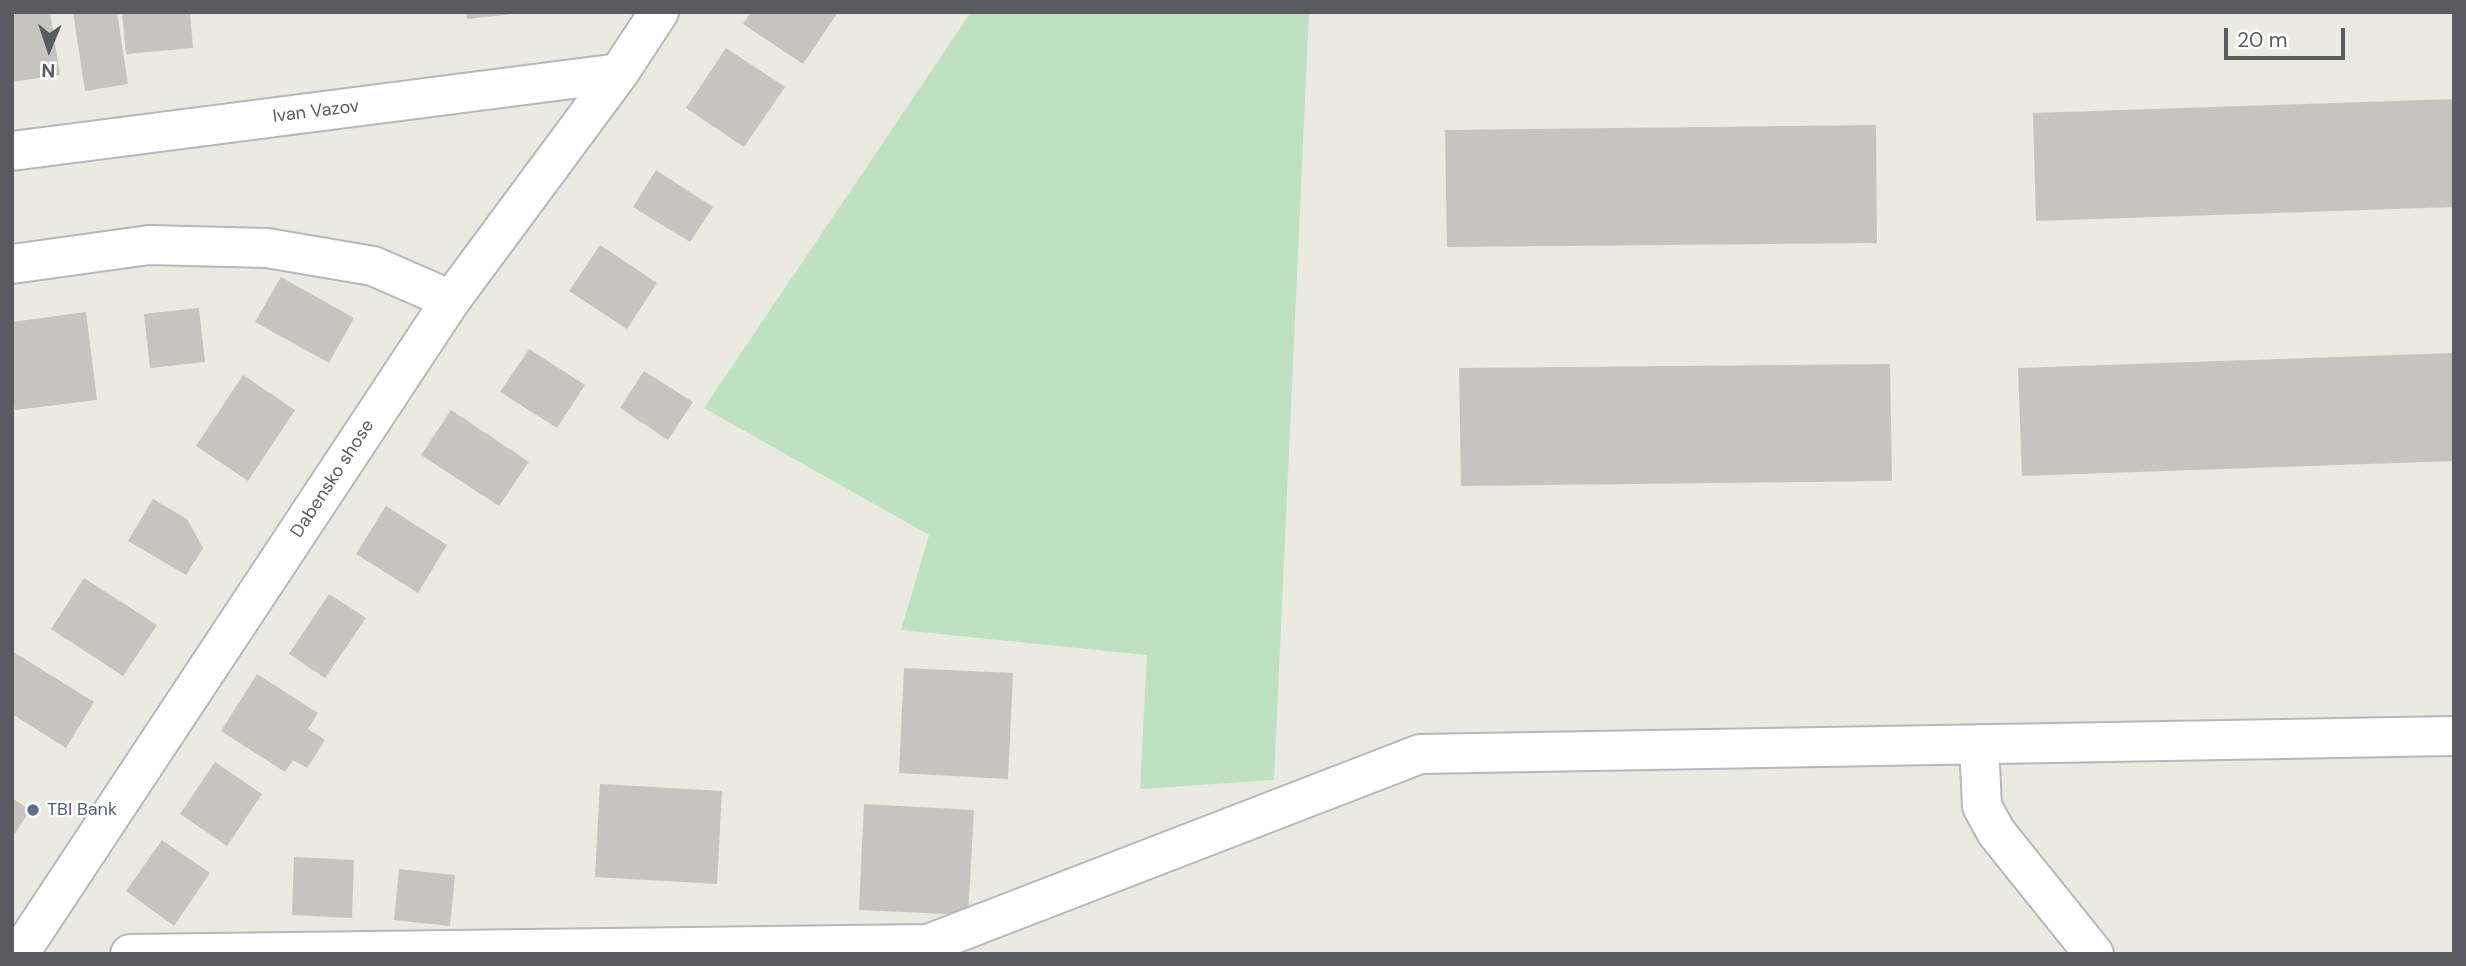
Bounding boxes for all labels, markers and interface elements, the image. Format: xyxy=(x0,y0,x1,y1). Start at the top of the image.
north arrow xyxy=(14,14,84,84)
scale bar xyxy=(2228,14,2349,58)
text: 20 m xyxy=(2237,26,2288,54)
text: N xyxy=(41,58,56,83)
street label: Ivan Vazov xyxy=(272,96,360,128)
street label: Dabensko shose xyxy=(287,416,379,542)
place label: TBI Bank xyxy=(47,799,117,821)
marker: TBI Bank xyxy=(25,802,41,818)

